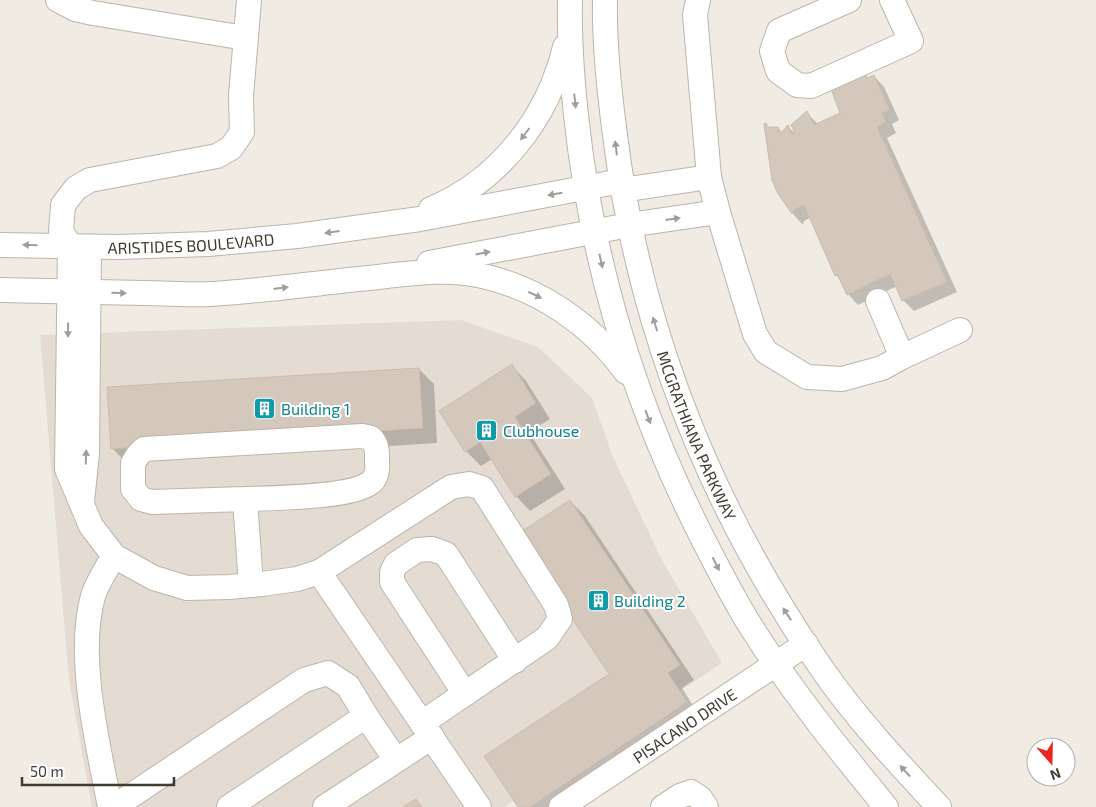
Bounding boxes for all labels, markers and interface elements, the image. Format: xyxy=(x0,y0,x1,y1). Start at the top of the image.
one-way arrow xyxy=(571,93,579,109)
one-way arrow xyxy=(520,127,530,141)
one-way arrow xyxy=(612,140,620,156)
one-way arrow xyxy=(547,190,563,198)
one-way arrow xyxy=(666,214,682,222)
one-way arrow xyxy=(324,228,340,236)
street label: ARISTIDES BOULEVARD xyxy=(107,229,275,257)
one-way arrow xyxy=(22,241,38,249)
one-way arrow xyxy=(475,249,490,257)
one-way arrow xyxy=(597,254,605,269)
one-way arrow xyxy=(273,284,289,292)
one-way arrow xyxy=(111,289,127,297)
one-way arrow xyxy=(528,292,542,300)
one-way arrow xyxy=(650,316,658,331)
one-way arrow xyxy=(64,322,72,338)
street label: MCGRATHIANA PARKWAY xyxy=(654,348,741,523)
building icon: Building 1 xyxy=(253,396,277,420)
place label: Building 1 xyxy=(281,399,350,418)
one-way arrow xyxy=(644,410,652,425)
building icon: Clubhouse xyxy=(475,418,499,442)
place label: Clubhouse xyxy=(503,421,579,440)
one-way arrow xyxy=(83,448,91,464)
one-way arrow xyxy=(712,557,720,571)
building icon: Building 2 xyxy=(586,588,610,612)
place label: Building 2 xyxy=(614,591,686,610)
one-way arrow xyxy=(782,608,791,621)
street label: PISACANO DRIVE xyxy=(629,684,740,766)
north arrow xyxy=(1026,737,1076,787)
scale bar xyxy=(22,754,175,786)
text: 50 m xyxy=(30,762,64,780)
text: N xyxy=(1048,765,1063,784)
one-way arrow xyxy=(899,766,911,778)

